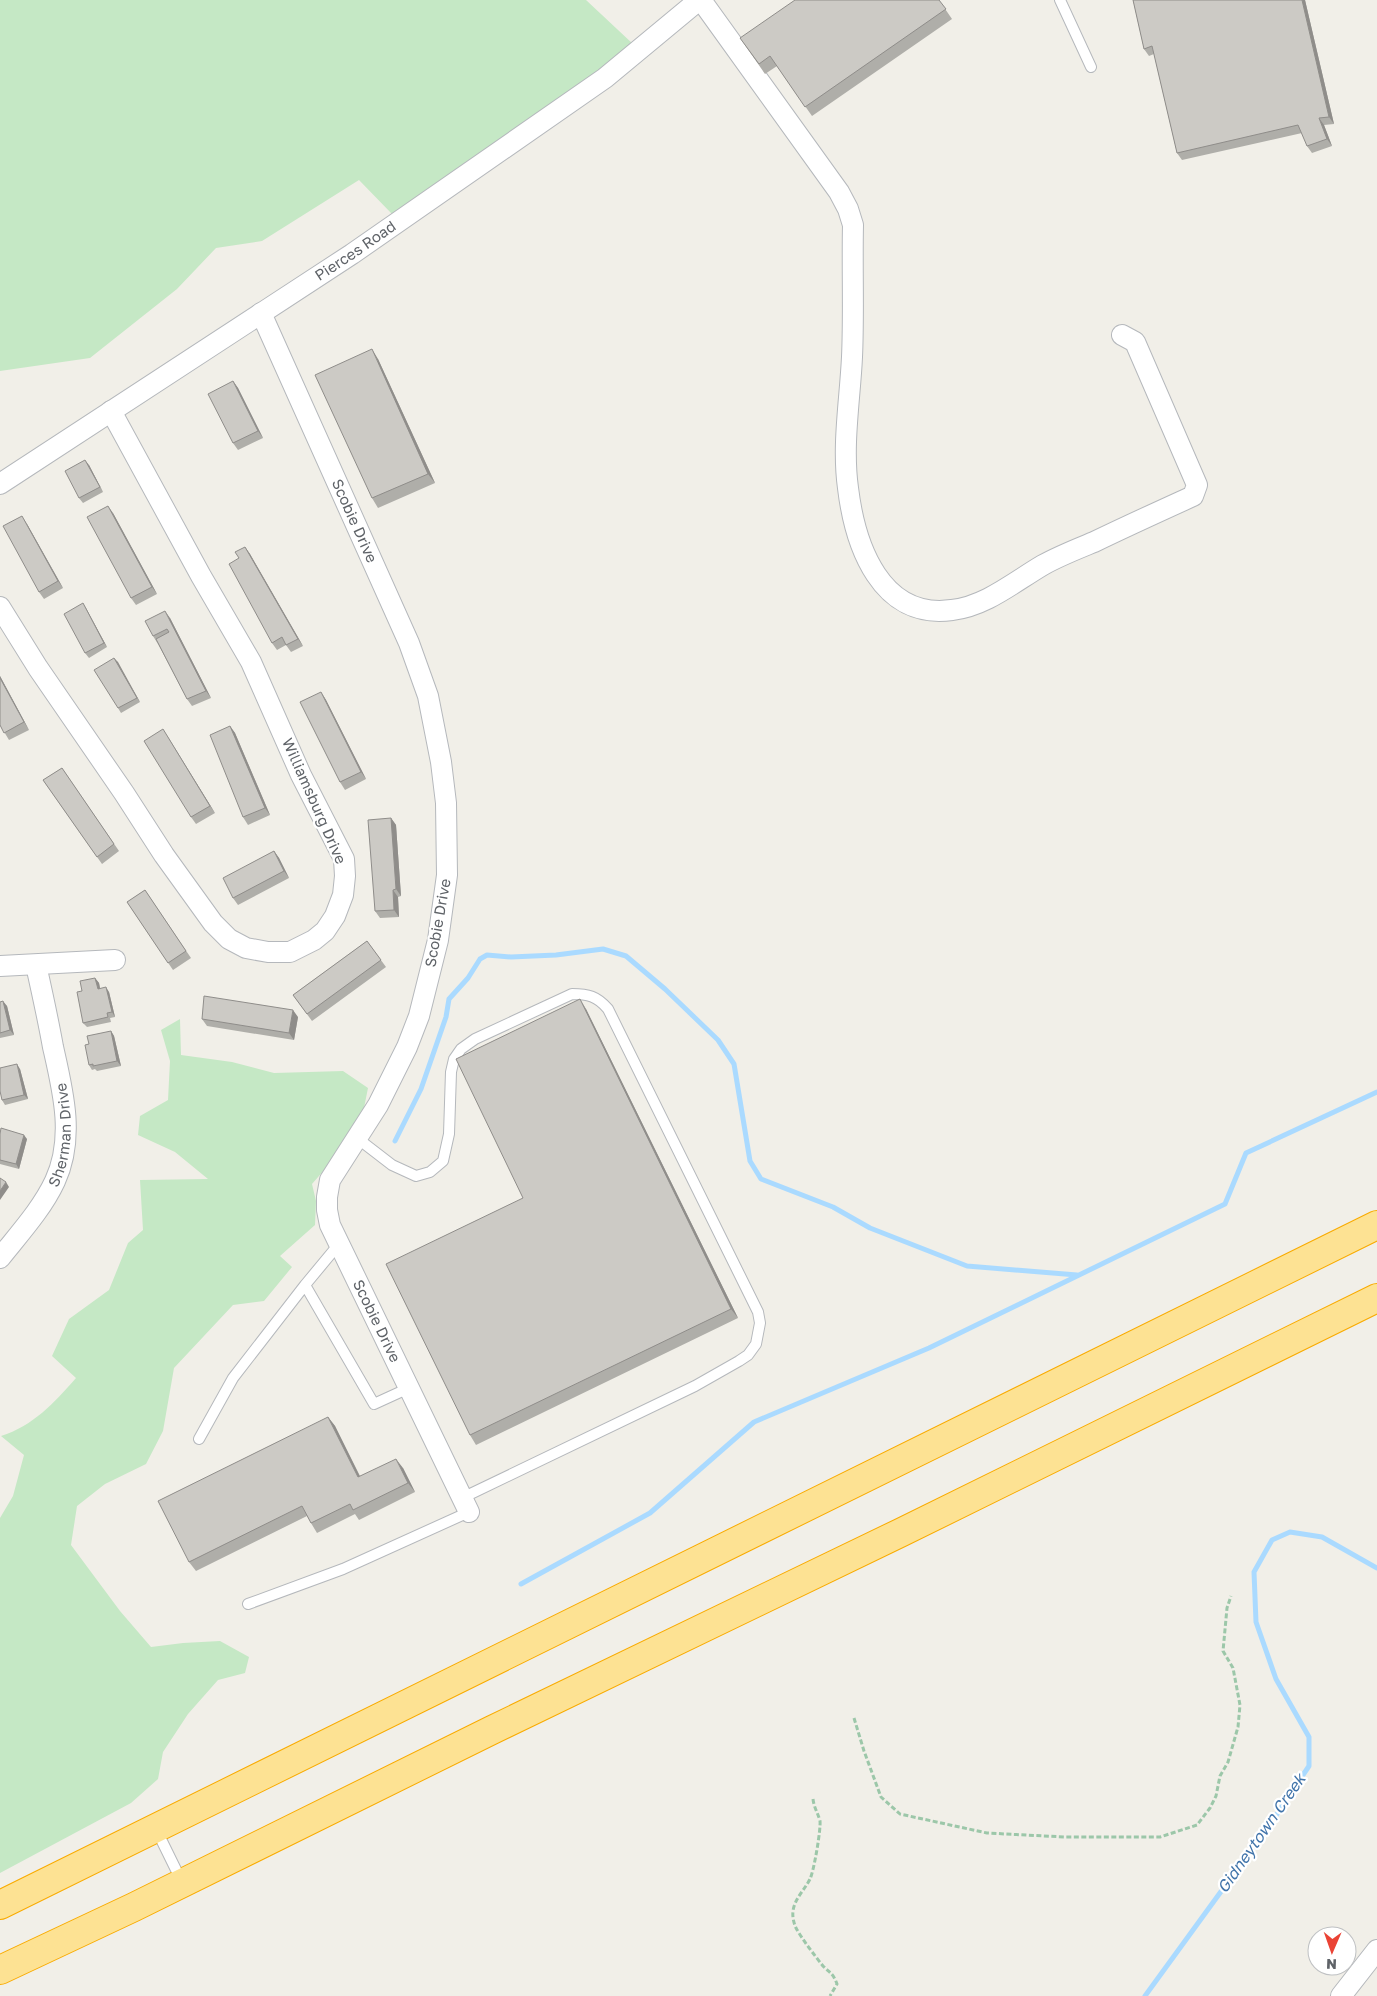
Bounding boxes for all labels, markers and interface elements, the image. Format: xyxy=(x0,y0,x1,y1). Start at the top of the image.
street label: Pierces Road xyxy=(311,216,399,284)
street label: Scobie Drive xyxy=(329,476,382,566)
street label: Williamsburg Drive xyxy=(279,735,351,867)
street label: Scobie Drive xyxy=(420,877,454,969)
street label: Sherman Drive xyxy=(44,1081,74,1189)
street label: Scobie Drive xyxy=(350,1276,405,1365)
water label: Gidneytown Creek xyxy=(1212,1768,1311,1896)
north arrow xyxy=(1307,1926,1357,1976)
text: N xyxy=(1326,1956,1337,1973)

